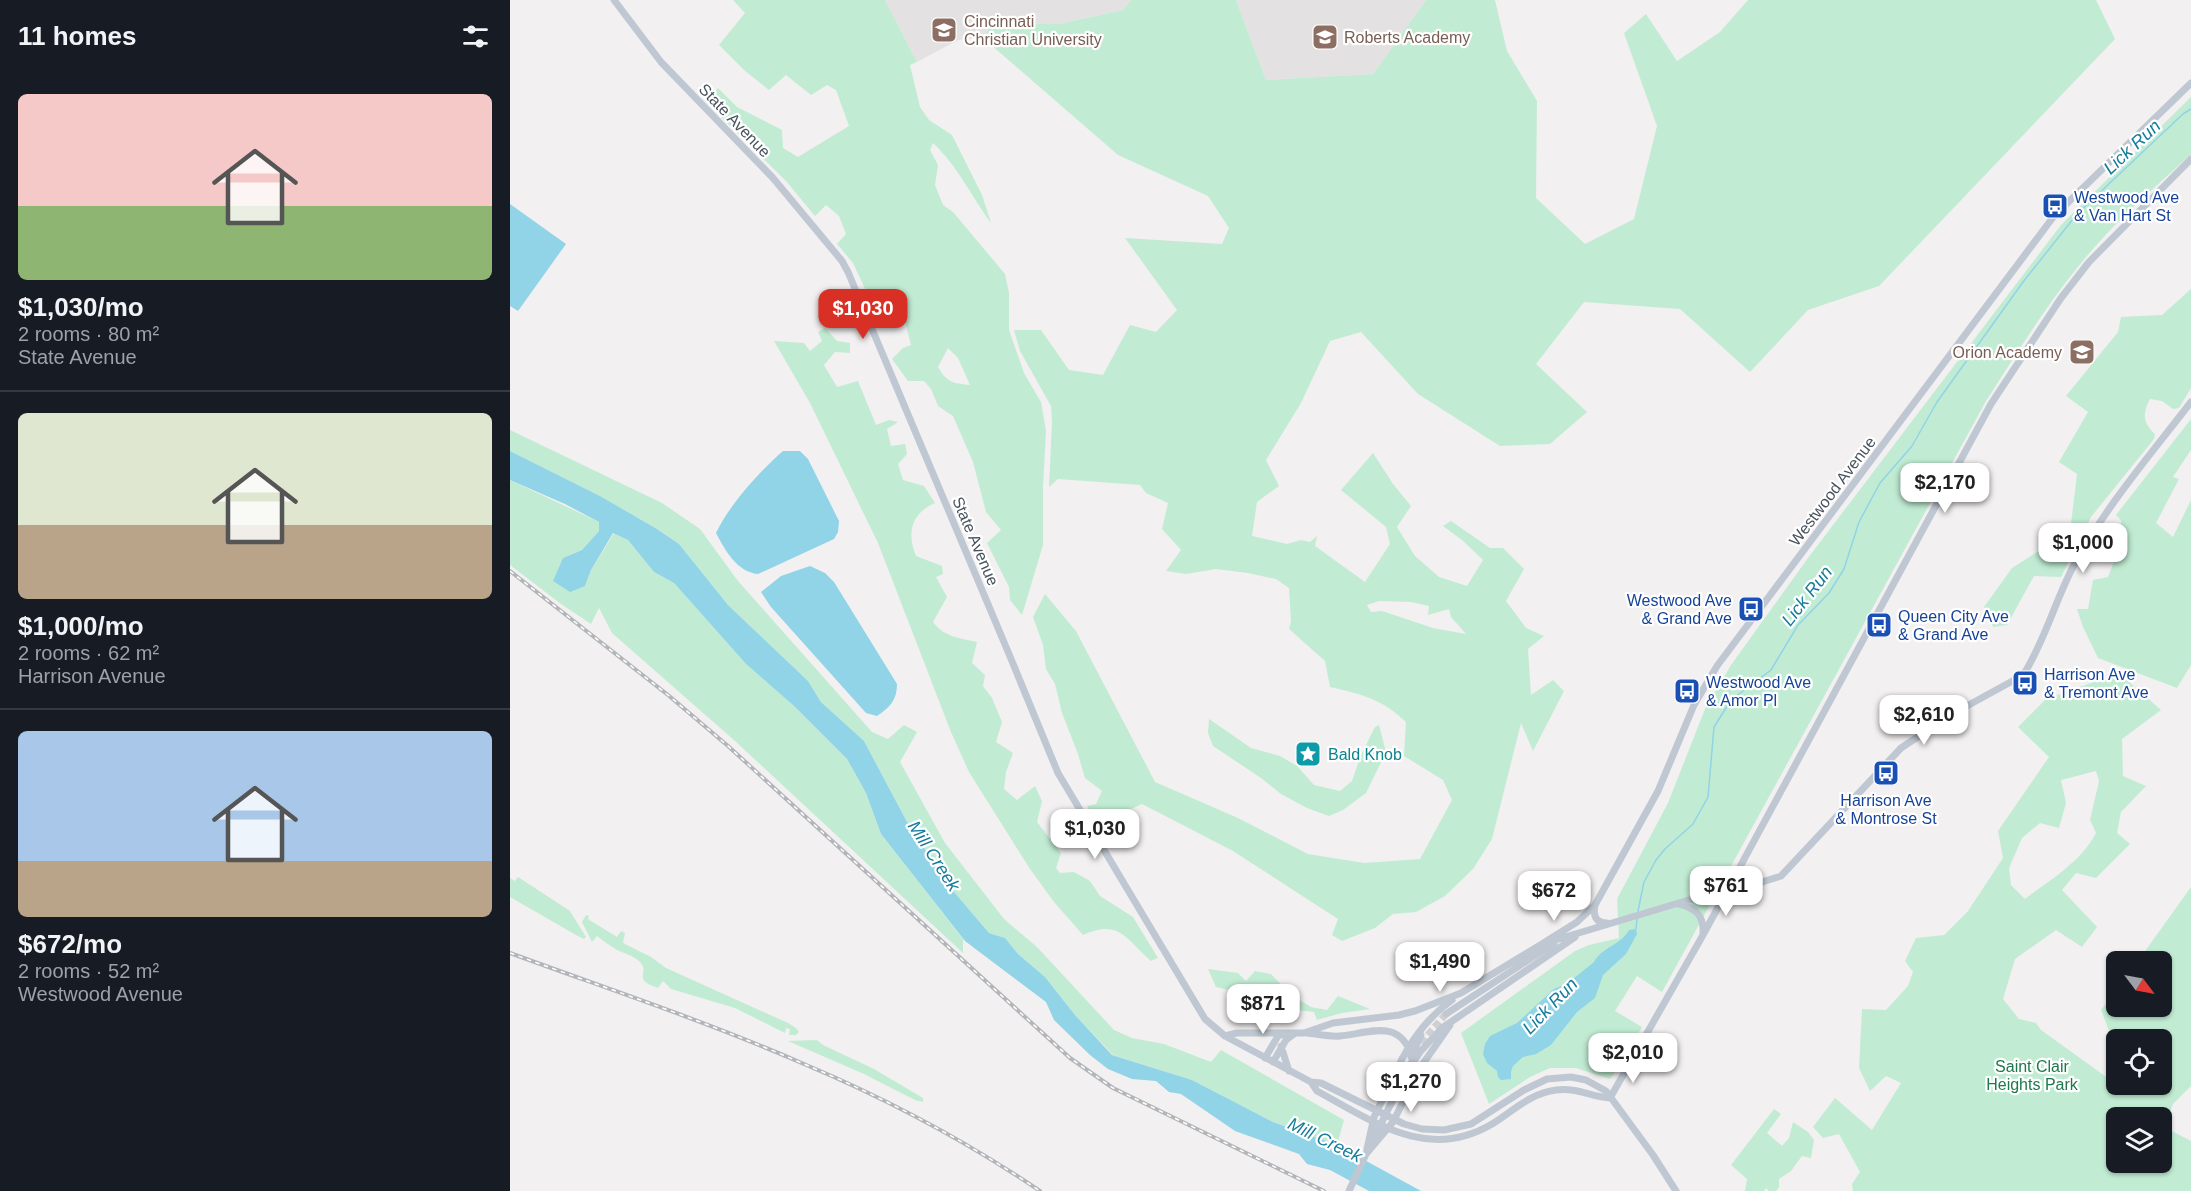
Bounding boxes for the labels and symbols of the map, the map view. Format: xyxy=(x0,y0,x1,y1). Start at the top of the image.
place label: Cincinnati Christian University xyxy=(964,13,1102,48)
school or university icon: Cincinnati Christian University xyxy=(929,15,959,45)
school or university icon: Roberts Academy xyxy=(1310,22,1340,52)
place label: Roberts Academy xyxy=(1344,29,1470,46)
street label: State Avenue xyxy=(696,80,774,160)
water label: Lick Run xyxy=(2100,116,2164,178)
place label: Westwood Ave & Van Hart St xyxy=(2074,189,2179,224)
bus stop icon: Westwood Ave & Van Hart St xyxy=(2040,191,2070,221)
pin: $1,030 xyxy=(814,289,912,340)
school or university icon: Orion Academy xyxy=(2067,337,2097,367)
place label: Orion Academy xyxy=(1953,344,2062,361)
street label: Westwood Avenue xyxy=(1786,433,1879,549)
pin: $2,170 xyxy=(1896,463,1994,514)
street label: State Avenue xyxy=(949,494,1002,588)
pin: $1,000 xyxy=(2034,523,2132,574)
water label: Lick Run xyxy=(1778,562,1836,630)
place label: Westwood Ave & Grand Ave xyxy=(1627,592,1732,627)
bus stop icon: Westwood Ave & Grand Ave xyxy=(1736,594,1766,624)
place label: Queen City Ave & Grand Ave xyxy=(1898,608,2009,643)
bus stop icon: Queen City Ave & Grand Ave xyxy=(1864,610,1894,640)
place label: Harrison Ave & Tremont Ave xyxy=(2044,666,2149,701)
bus stop icon: Harrison Ave & Tremont Ave xyxy=(2010,668,2040,698)
place label: Westwood Ave & Amor Pl xyxy=(1706,674,1811,709)
bus stop icon: Westwood Ave & Amor Pl xyxy=(1672,676,1702,706)
pin: $2,610 xyxy=(1875,695,1973,746)
place icon: Bald Knob xyxy=(1293,739,1323,769)
place label: Bald Knob xyxy=(1328,746,1402,763)
bus stop icon: Harrison Ave & Montrose St xyxy=(1871,758,1901,788)
place label: Harrison Ave & Montrose St xyxy=(1835,792,1937,827)
pin: $1,030 xyxy=(1046,809,1144,860)
water label: Mill Creek xyxy=(904,817,965,896)
pin: $761 xyxy=(1690,866,1762,917)
pin: $672 xyxy=(1518,871,1590,922)
pin: $1,490 xyxy=(1391,942,1489,993)
north arrow xyxy=(2106,951,2172,1017)
water label: Lick Run xyxy=(1518,974,1582,1038)
pin: $871 xyxy=(1227,984,1299,1035)
pin: $2,010 xyxy=(1584,1033,1682,1084)
park label: Saint Clair Heights Park xyxy=(1986,1058,2079,1093)
pin: $1,270 xyxy=(1362,1062,1460,1113)
water label: Mill Creek xyxy=(1285,1113,1366,1167)

